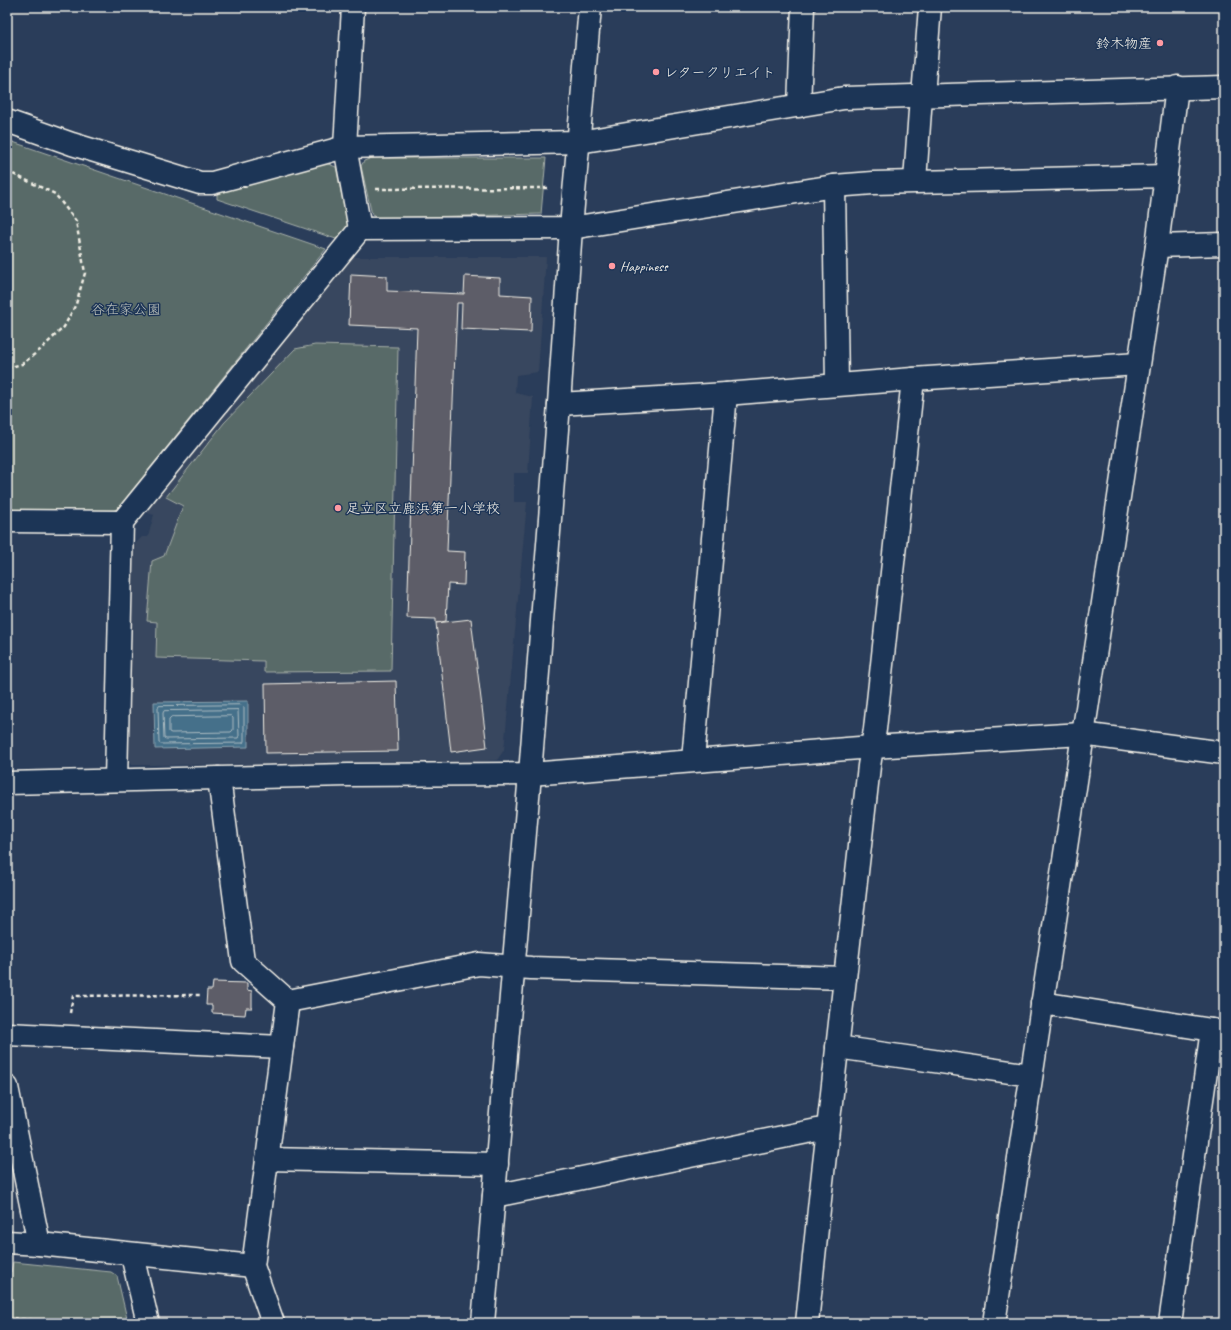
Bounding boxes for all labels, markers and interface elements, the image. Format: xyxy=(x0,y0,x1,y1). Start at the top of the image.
place label: 鈴木物産 xyxy=(1096,35,1152,52)
marker: 鈴木物産 xyxy=(1155,38,1165,48)
place label: レタークリエイト xyxy=(664,64,775,81)
marker: レタークリエイト xyxy=(651,67,661,77)
place label: Happiness xyxy=(620,258,669,275)
marker: Happiness xyxy=(607,261,617,271)
park label: 谷在家公園 xyxy=(91,301,161,318)
place label: 足立区立鹿浜第一小学校 xyxy=(346,500,500,517)
marker: 足立区立鹿浜第一小学校 xyxy=(333,503,343,513)

